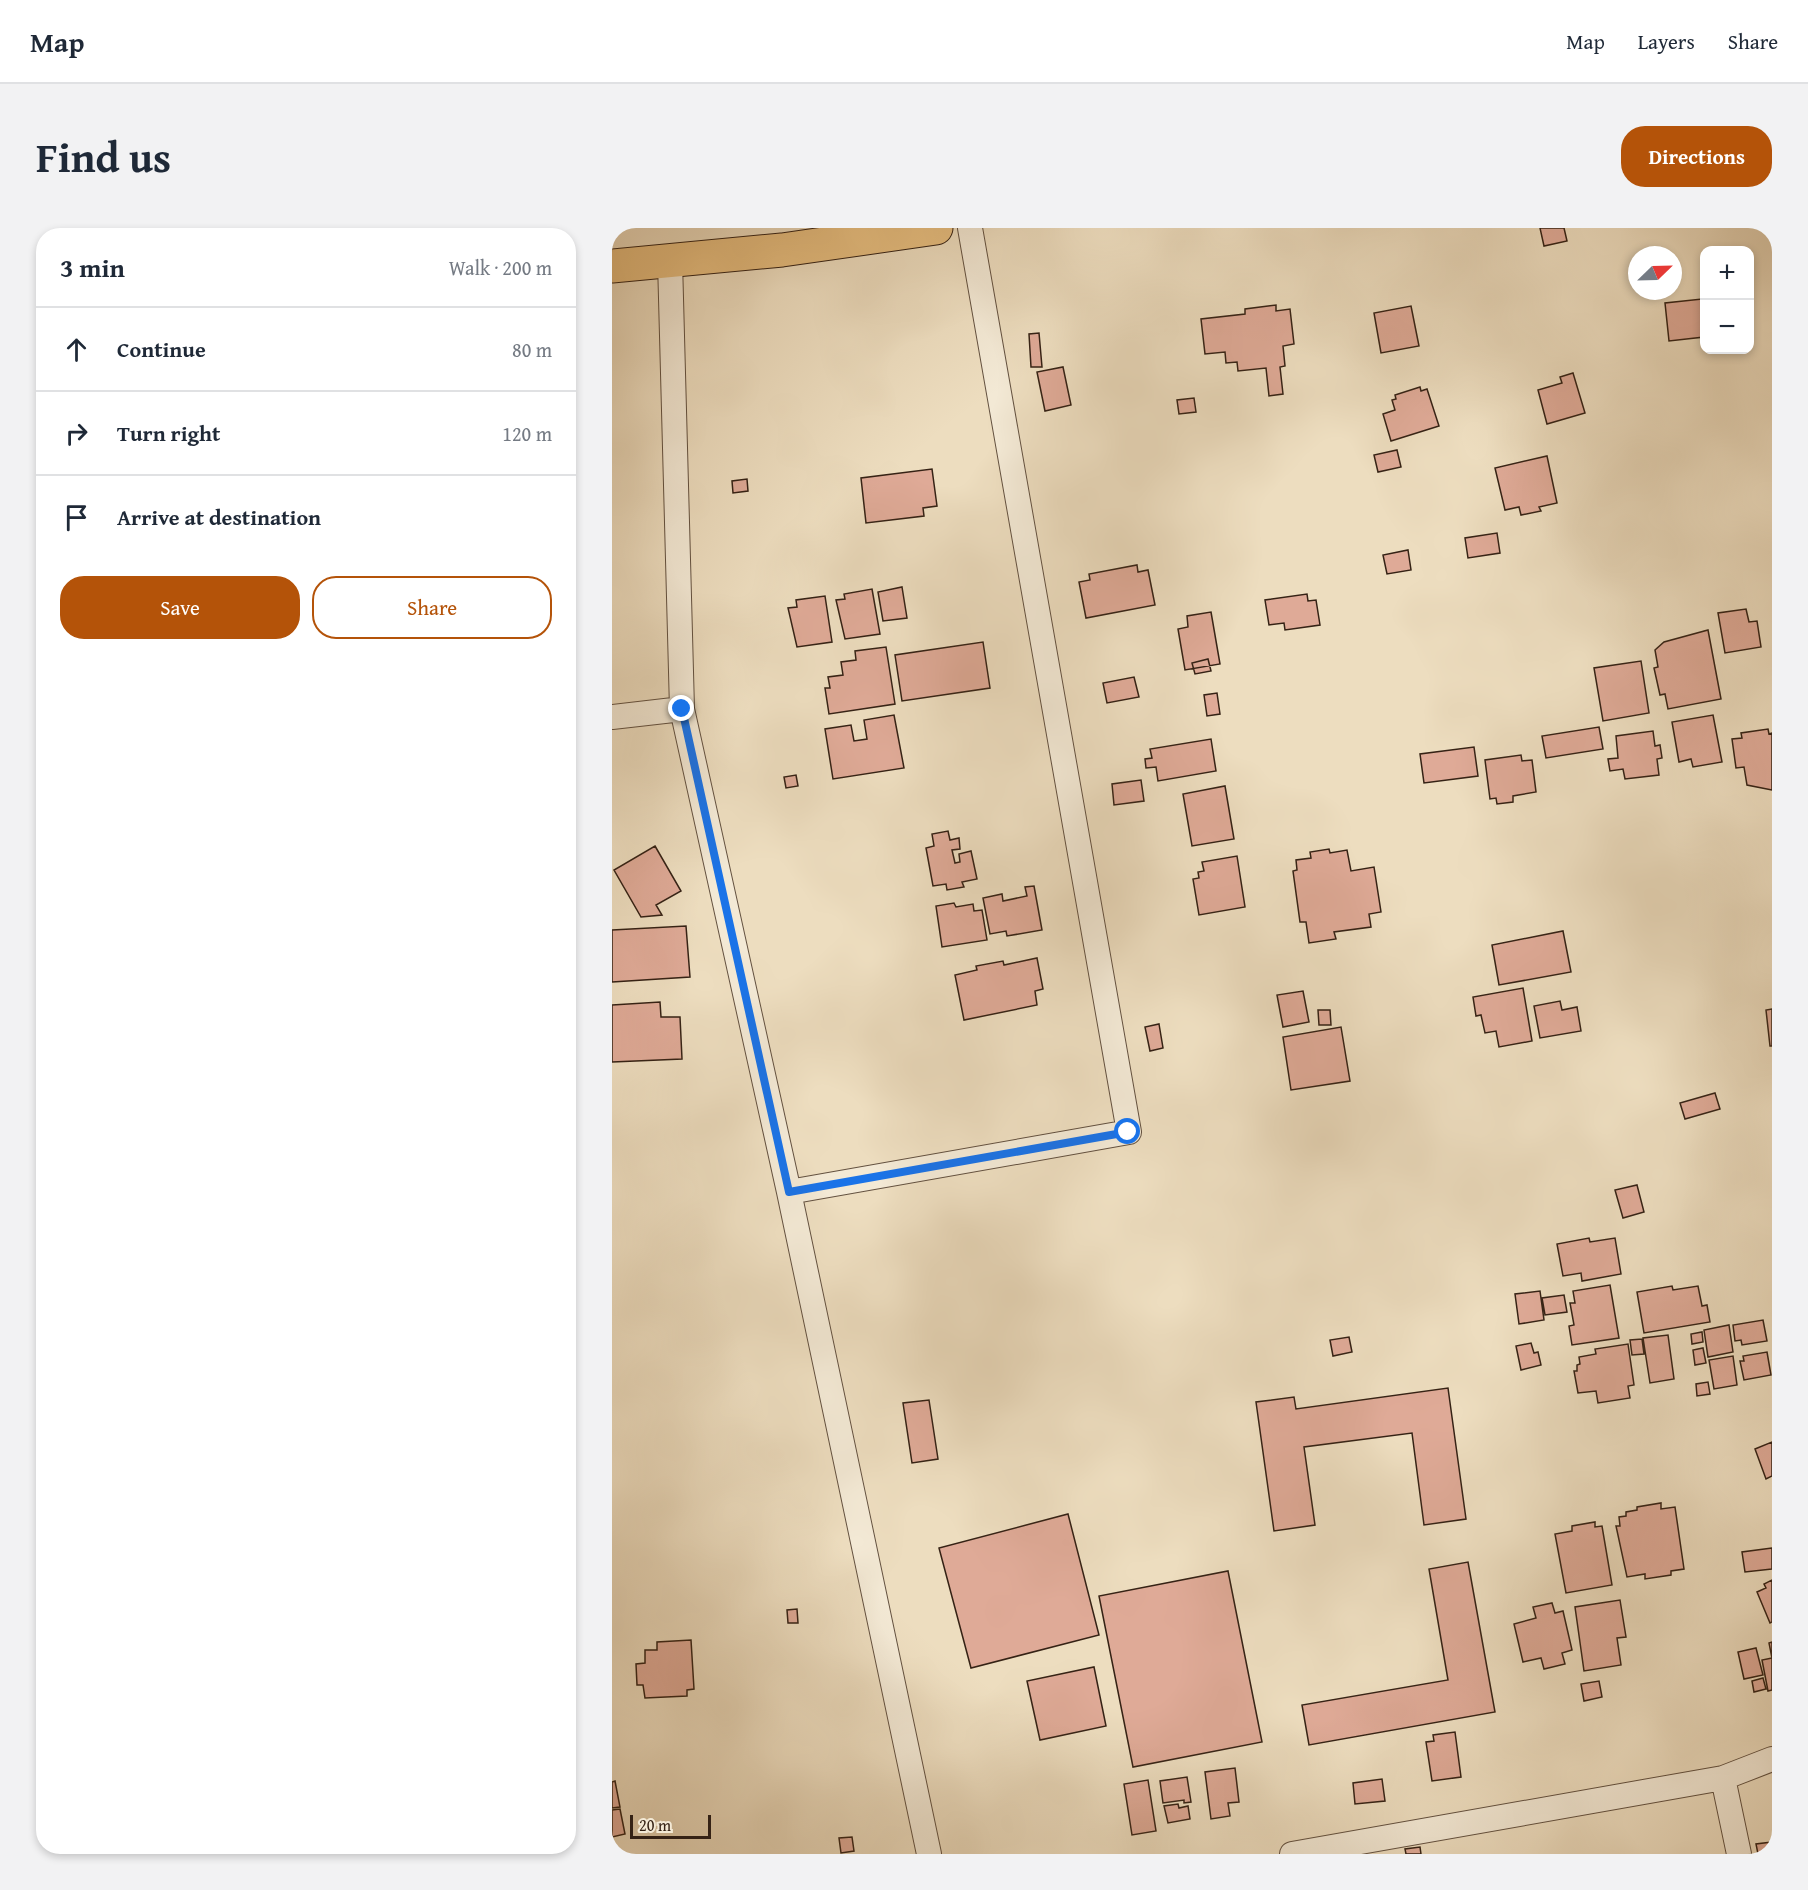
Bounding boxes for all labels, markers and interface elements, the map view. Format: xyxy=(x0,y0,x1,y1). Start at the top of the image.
text: Map xyxy=(30,21,84,62)
text: Map xyxy=(1566,26,1605,57)
text: Layers xyxy=(1638,26,1695,57)
text: Share xyxy=(1728,26,1778,57)
text: Find us xyxy=(36,126,171,187)
button: Directions xyxy=(1621,126,1772,187)
north arrow xyxy=(1628,246,1682,300)
map controls xyxy=(1700,246,1754,354)
button: + xyxy=(1700,246,1754,300)
text: 3 min xyxy=(60,248,125,287)
text: Walk · 200 m xyxy=(449,253,552,282)
button: − xyxy=(1700,300,1754,354)
icon: ahead xyxy=(60,333,93,366)
text: Continue xyxy=(117,333,206,365)
text: 80 m xyxy=(512,335,552,364)
icon: right xyxy=(60,417,93,450)
text: Turn right xyxy=(117,417,220,449)
text: 120 m xyxy=(502,419,552,448)
icon: arrive xyxy=(60,501,93,534)
text: Arrive at destination xyxy=(117,501,321,533)
button: Save xyxy=(60,576,300,639)
button: Share xyxy=(312,576,552,639)
route end xyxy=(668,695,694,721)
route start xyxy=(1114,1118,1140,1144)
scale bar xyxy=(630,1812,711,1840)
text: 20 m xyxy=(639,1813,671,1837)

